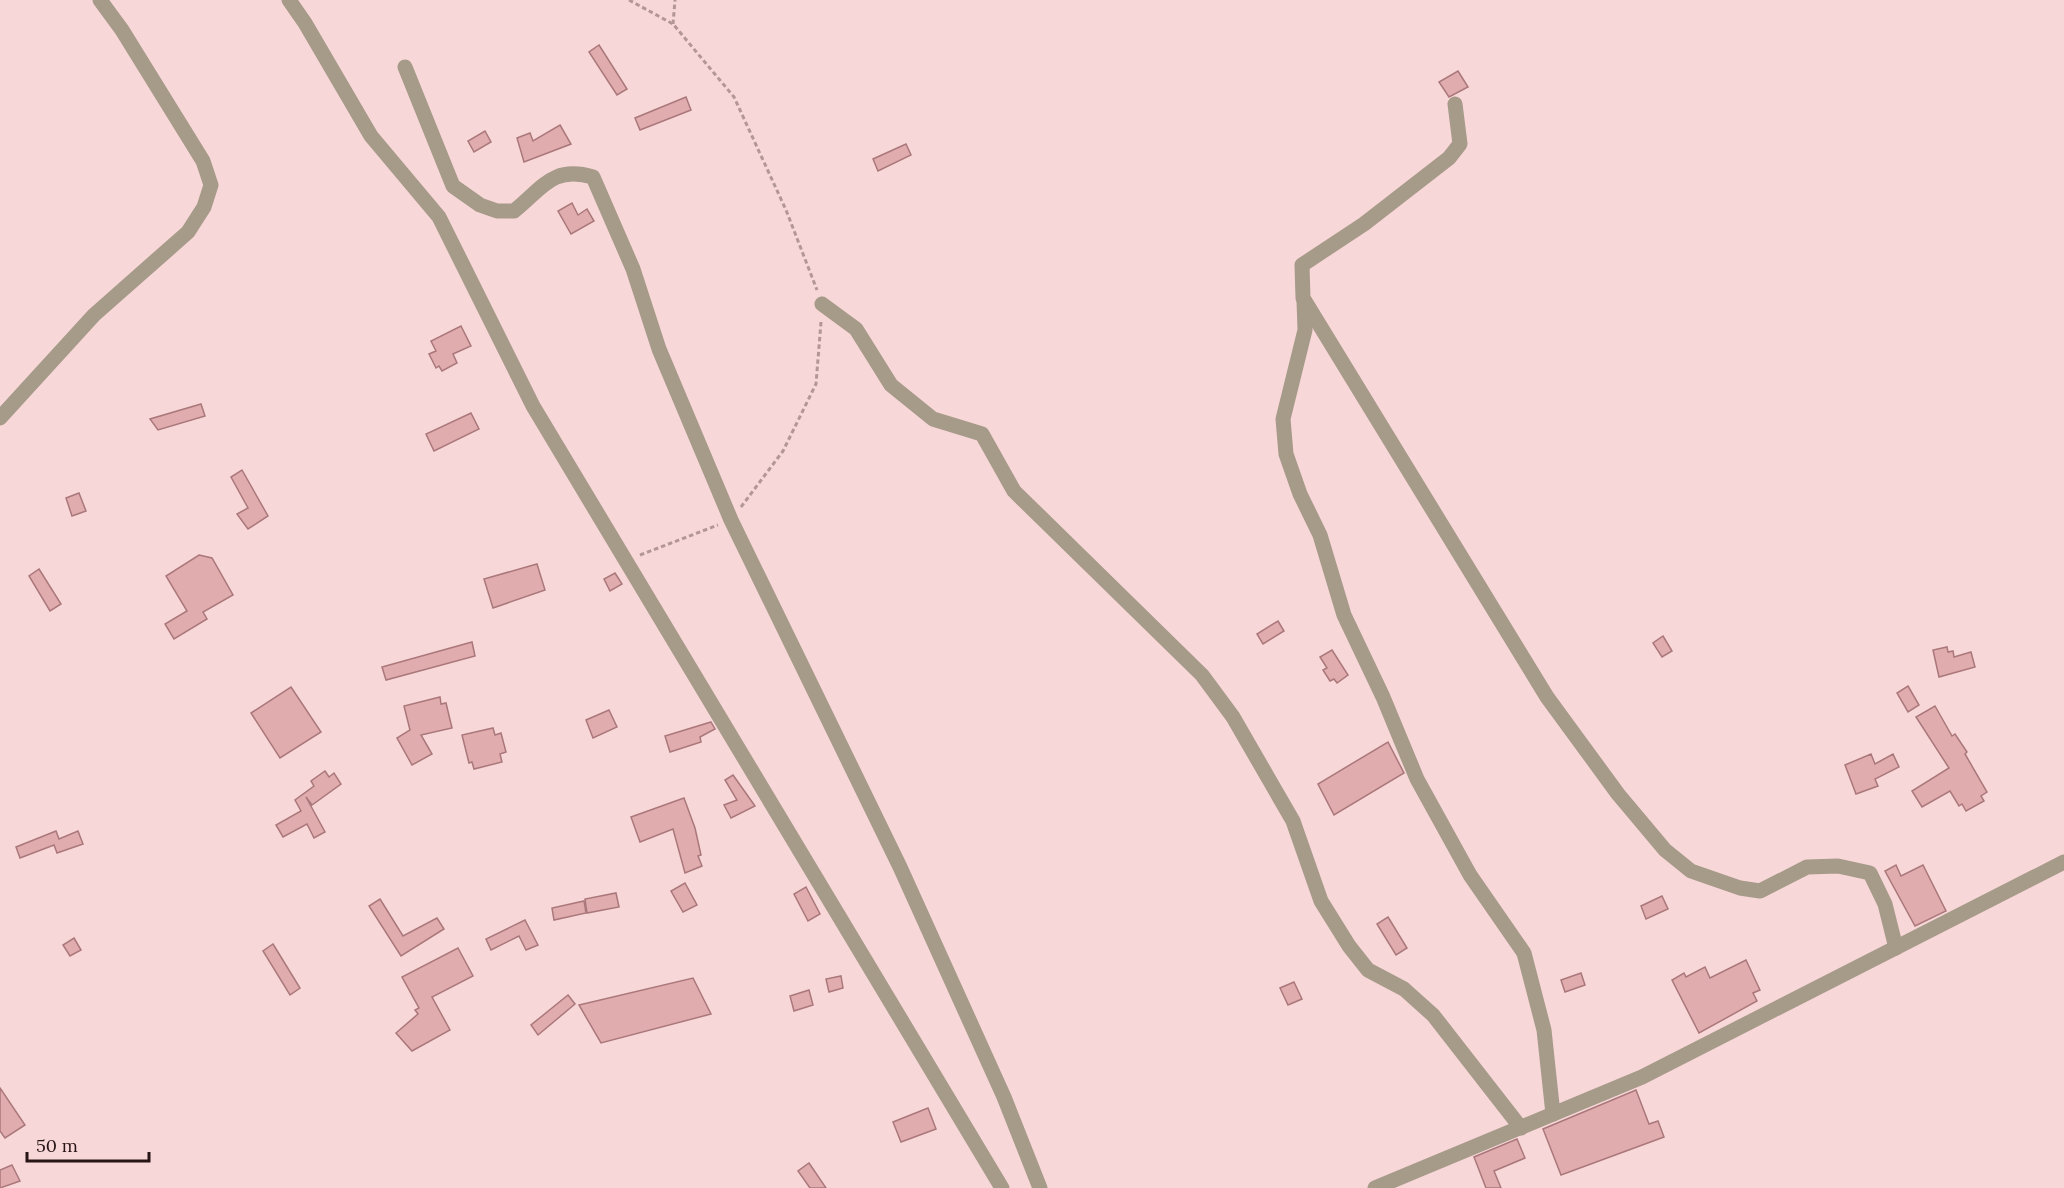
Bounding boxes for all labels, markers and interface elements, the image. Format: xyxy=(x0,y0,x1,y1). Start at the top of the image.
scale bar xyxy=(27,1125,148,1163)
text: 50 m xyxy=(36,1134,78,1157)

